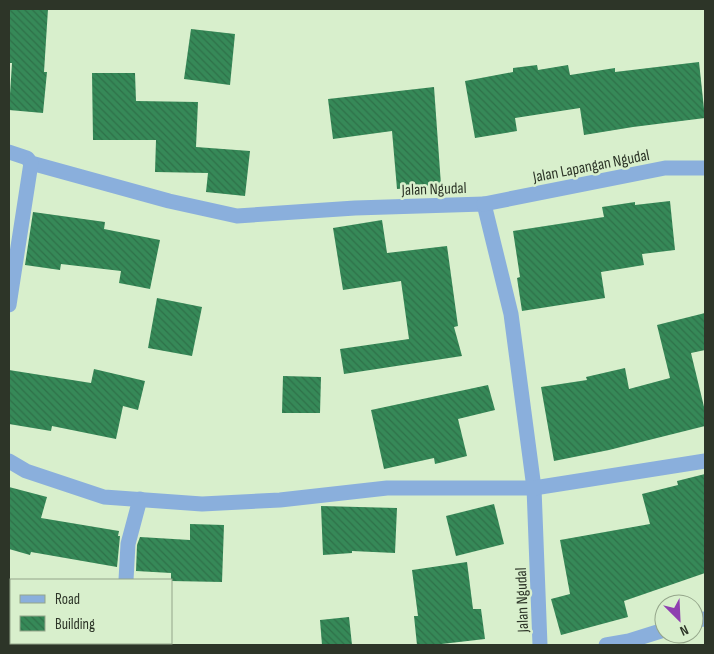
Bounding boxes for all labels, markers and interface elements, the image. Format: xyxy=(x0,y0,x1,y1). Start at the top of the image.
street label: Jalan Lapangan Ngudal xyxy=(530,146,651,187)
street label: Jalan Ngudal xyxy=(400,179,467,200)
street label: Jalan Ngudal xyxy=(512,567,533,634)
legend xyxy=(10,579,172,644)
text: Road xyxy=(55,590,80,609)
north arrow xyxy=(654,594,704,644)
text: Building xyxy=(55,615,95,634)
text: N xyxy=(677,621,691,640)

